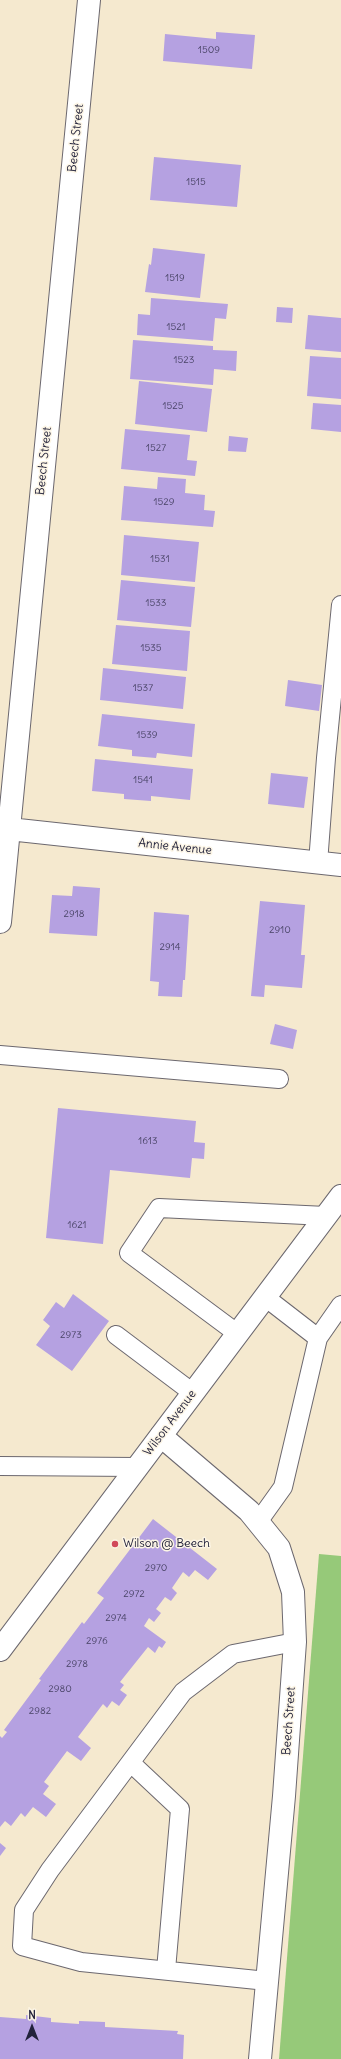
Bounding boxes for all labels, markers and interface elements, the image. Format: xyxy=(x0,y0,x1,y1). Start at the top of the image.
house number: 1509 xyxy=(198,44,220,56)
street label: Beech Street xyxy=(65,103,87,173)
house number: 1515 xyxy=(186,176,206,188)
house number: 1519 xyxy=(165,272,185,284)
house number: 1521 xyxy=(166,321,186,333)
house number: 1523 xyxy=(174,354,194,366)
house number: 1525 xyxy=(163,400,183,412)
street label: Beech Street xyxy=(33,426,55,496)
house number: 1527 xyxy=(146,442,166,454)
house number: 1529 xyxy=(154,496,174,508)
house number: 1531 xyxy=(150,553,170,565)
house number: 1533 xyxy=(145,597,167,609)
house number: 1535 xyxy=(140,642,162,654)
house number: 1537 xyxy=(133,682,153,694)
house number: 1539 xyxy=(136,729,158,741)
house number: 1541 xyxy=(133,774,153,786)
street label: Annie Avenue xyxy=(138,836,212,858)
house number: 2918 xyxy=(64,908,84,920)
house number: 2910 xyxy=(269,924,291,936)
house number: 2914 xyxy=(160,941,180,953)
house number: 1613 xyxy=(138,1135,158,1147)
house number: 1621 xyxy=(67,1219,87,1231)
house number: 2973 xyxy=(60,1329,82,1341)
street label: Wilson Avenue xyxy=(141,1387,199,1459)
place label: Wilson @ Beech xyxy=(123,1537,210,1551)
marker: Wilson @ Beech xyxy=(110,1539,120,1549)
house number: 2970 xyxy=(145,1562,167,1574)
house number: 2972 xyxy=(123,1588,145,1600)
house number: 2974 xyxy=(105,1612,127,1624)
house number: 2976 xyxy=(86,1635,108,1647)
house number: 2978 xyxy=(66,1658,88,1670)
house number: 2980 xyxy=(48,1683,72,1695)
street label: Beech Street xyxy=(279,1686,299,1756)
house number: 2982 xyxy=(29,1705,51,1717)
north arrow xyxy=(12,2007,52,2047)
text: N xyxy=(28,2008,36,2022)

